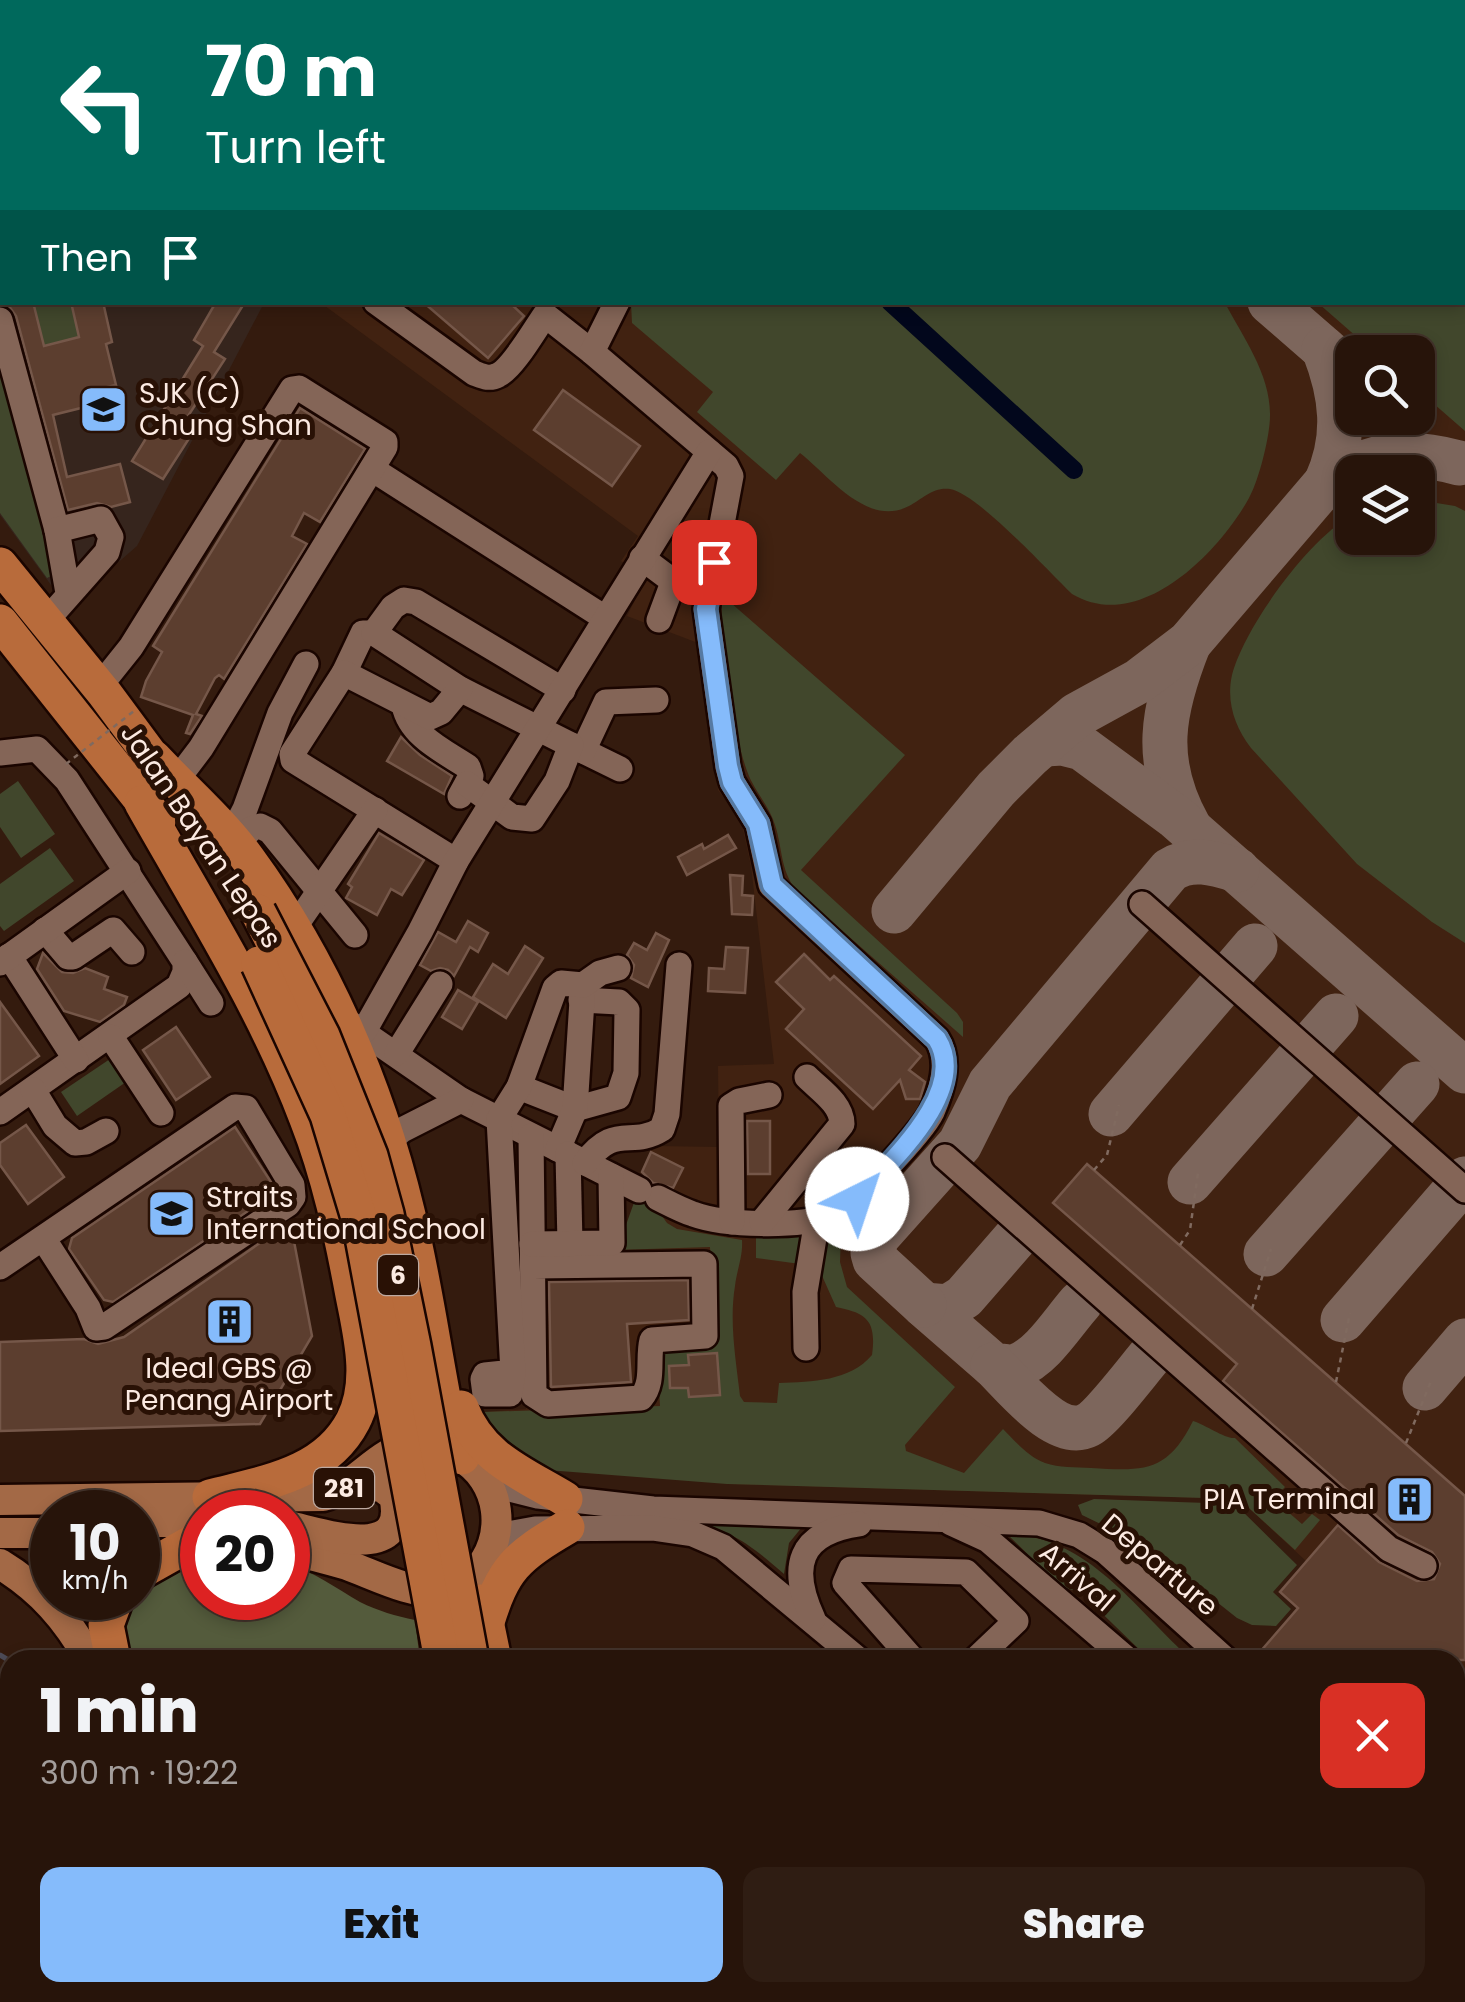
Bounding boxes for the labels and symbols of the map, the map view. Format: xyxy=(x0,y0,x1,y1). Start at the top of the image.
place label: SJK (C) Chung Shan xyxy=(139,374,312,445)
school or university icon: SJK (C) Chung Shan xyxy=(78,383,130,435)
pin xyxy=(672,520,757,605)
street label: Jalan Bayan Lepas xyxy=(111,716,291,956)
position arrow xyxy=(805,1147,909,1251)
place label: Straits International School xyxy=(206,1178,486,1249)
school or university icon: Straits International School xyxy=(145,1187,197,1239)
road number: 6 xyxy=(378,1255,418,1295)
building icon: Ideal GBS @ Penang Airport xyxy=(203,1295,255,1347)
place label: Ideal GBS @ Penang Airport xyxy=(125,1349,333,1420)
road number: 281 xyxy=(314,1468,374,1508)
building icon: PIA Terminal xyxy=(1384,1473,1436,1525)
place label: PIA Terminal xyxy=(1203,1480,1375,1519)
speed limit sign: 20 xyxy=(180,1490,310,1620)
street label: Departure xyxy=(1093,1505,1227,1625)
street label: Arrival xyxy=(1031,1533,1123,1621)

